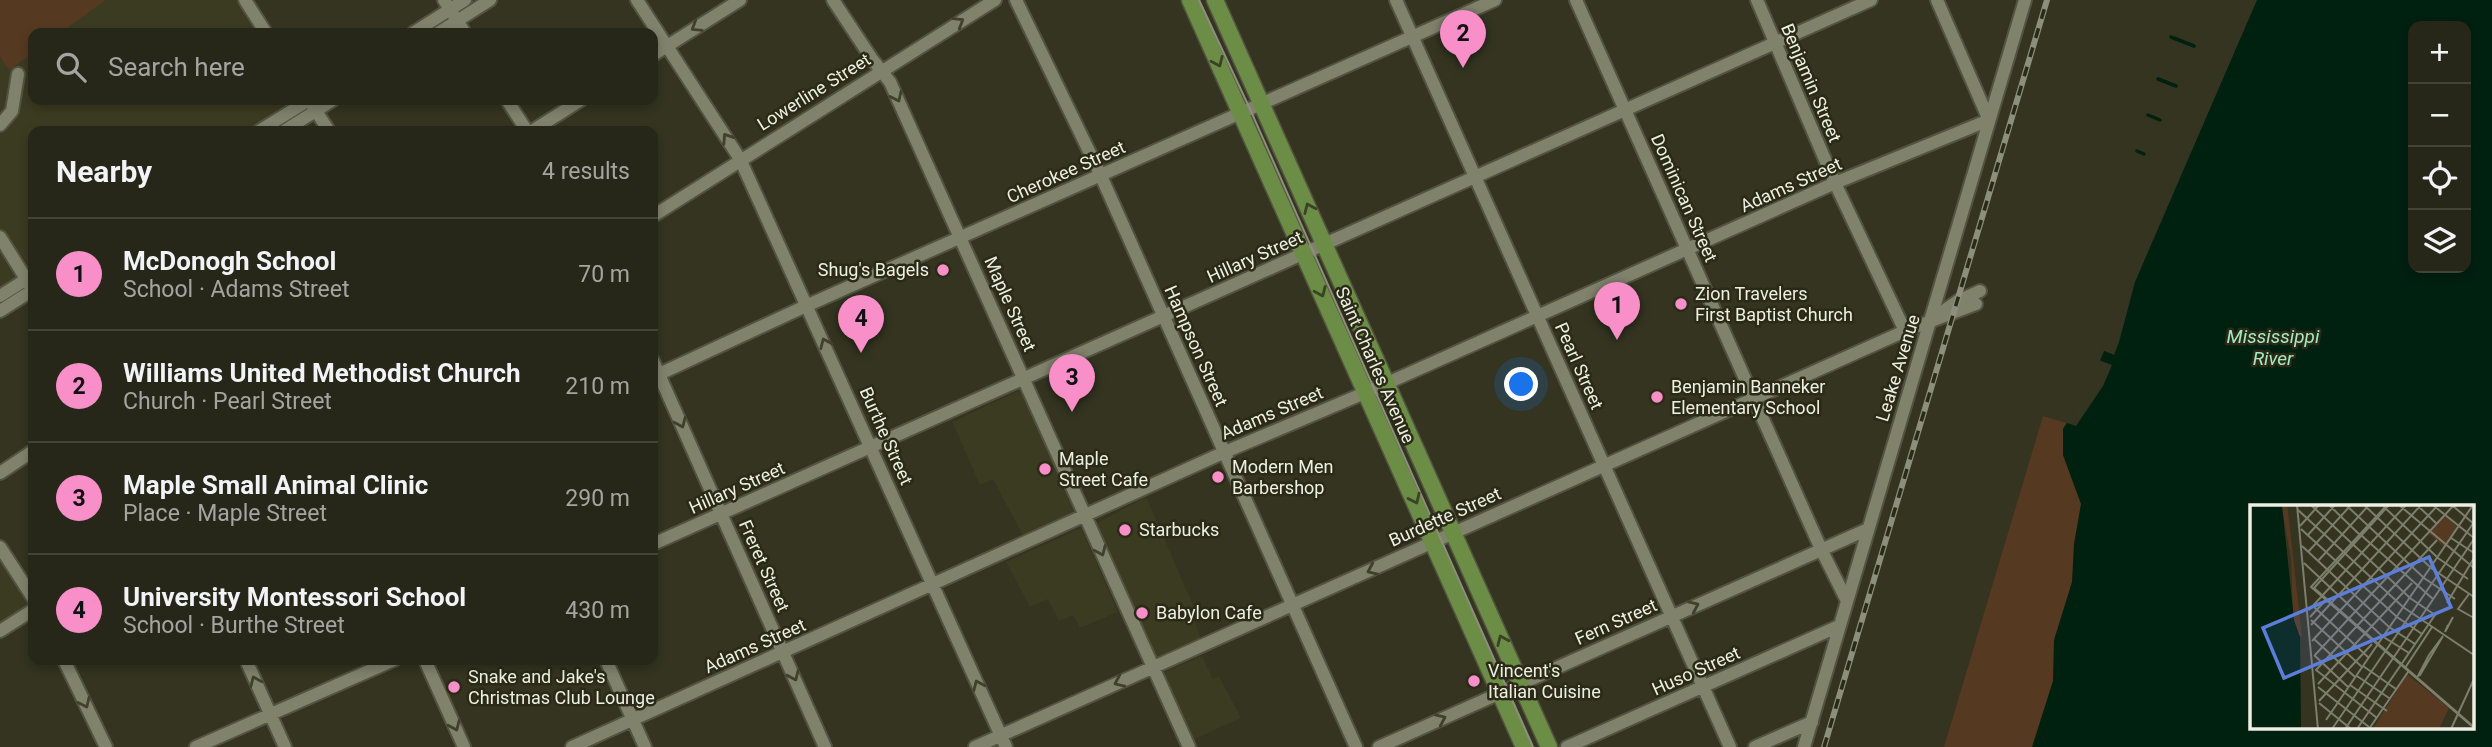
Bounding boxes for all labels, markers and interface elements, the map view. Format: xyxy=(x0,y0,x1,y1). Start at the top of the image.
pin: 2 xyxy=(1440,10,1486,68)
one-way arrow xyxy=(951,18,964,31)
one-way arrow xyxy=(691,19,704,32)
street label: Benjamin Street xyxy=(1777,20,1846,145)
map controls xyxy=(2408,21,2471,273)
button: + xyxy=(2408,21,2471,84)
search box xyxy=(28,28,658,105)
icon: search xyxy=(52,48,90,86)
street label: Lowerline Street xyxy=(753,48,874,135)
text: Search here xyxy=(108,52,245,82)
one-way arrow xyxy=(1210,55,1224,67)
button: − xyxy=(2408,84,2471,147)
one-way arrow xyxy=(889,90,903,103)
street label: Dominican Street xyxy=(1647,131,1722,265)
one-way arrow xyxy=(722,133,735,146)
street label: Cherokee Street xyxy=(1003,136,1128,207)
button: locate xyxy=(2408,147,2471,210)
street label: Adams Street xyxy=(1737,153,1845,216)
text: Nearby xyxy=(56,154,152,189)
text: 4 results xyxy=(542,158,630,185)
one-way arrow xyxy=(1303,203,1317,216)
button: layers xyxy=(2408,210,2471,273)
street label: Hillary Street xyxy=(1204,226,1306,287)
text: McDonogh School xyxy=(123,246,336,276)
street label: Maple Street xyxy=(980,253,1041,355)
place label: Shug's Bagels xyxy=(818,259,929,280)
text: 1 xyxy=(72,261,86,288)
text: 70 m xyxy=(578,261,630,288)
marker: Shug's Bagels xyxy=(935,262,951,278)
text: School · Adams Street xyxy=(123,276,350,303)
street label: Hampson Street xyxy=(1160,282,1233,410)
pin: 1 xyxy=(1594,282,1640,340)
street label: Saint Charles Avenue xyxy=(1331,283,1419,446)
place label: Zion Travelers First Baptist Church xyxy=(1695,283,1853,325)
one-way arrow xyxy=(1313,285,1327,297)
pin: 4 xyxy=(838,295,884,353)
marker: Zion Travelers First Baptist Church xyxy=(1673,296,1689,312)
street label: Leake Avenue xyxy=(1871,312,1924,424)
street label: Pearl Street xyxy=(1551,319,1608,413)
water label: Mississippi River xyxy=(2227,325,2320,370)
one-way arrow xyxy=(819,338,833,350)
pin: 3 xyxy=(1049,354,1095,412)
text: Williams United Methodist Church xyxy=(123,358,521,388)
your location xyxy=(1504,367,1538,401)
text: 2 xyxy=(72,373,86,400)
text: 210 m xyxy=(565,373,630,400)
place label: Benjamin Banneker Elementary School xyxy=(1671,376,1825,418)
street label: Adams Street xyxy=(1218,382,1326,443)
street label: Burthe Street xyxy=(856,384,917,488)
text: Church · Pearl Street xyxy=(123,388,332,415)
marker: Benjamin Banneker Elementary School xyxy=(1649,389,1665,405)
one-way arrow xyxy=(673,416,687,428)
place label: Maple Street Cafe xyxy=(1059,448,1148,490)
place label: Modern Men Barbershop xyxy=(1232,456,1333,498)
street label: Hillary Street xyxy=(686,457,788,518)
marker: Maple Street Cafe xyxy=(1037,461,1053,477)
marker: Modern Men Barbershop xyxy=(1210,469,1226,485)
text: Maple Small Animal Clinic xyxy=(123,470,428,500)
street label: Burdette Street xyxy=(1386,482,1504,551)
text: 3 xyxy=(72,485,86,512)
text: 290 m xyxy=(565,485,630,512)
one-way arrow xyxy=(1407,492,1421,505)
text: Place · Maple Street xyxy=(123,500,327,527)
inset map xyxy=(2250,505,2474,730)
street label: Freret Street xyxy=(735,517,794,615)
place label: Starbucks xyxy=(1139,519,1219,540)
marker: Starbucks xyxy=(1117,522,1133,538)
one-way arrow xyxy=(1093,543,1107,556)
one-way arrow xyxy=(1367,562,1379,576)
text: University Montessori School xyxy=(123,582,466,612)
street label: Fern Street xyxy=(1572,594,1660,649)
text: 4 xyxy=(72,597,86,624)
text: 430 m xyxy=(565,597,630,624)
one-way arrow xyxy=(1686,600,1699,614)
place label: Babylon Cafe xyxy=(1156,602,1262,623)
marker: Babylon Cafe xyxy=(1134,605,1150,621)
text: School · Burthe Street xyxy=(123,612,345,639)
street label: Adams Street xyxy=(701,614,809,677)
one-way arrow xyxy=(1496,634,1510,647)
street label: Huso Street xyxy=(1648,642,1743,699)
place label: Vincent's Italian Cuisine xyxy=(1488,660,1601,702)
place label: Snake and Jake's Christmas Club Lounge xyxy=(468,666,655,708)
one-way arrow xyxy=(786,668,800,681)
marker: Vincent's Italian Cuisine xyxy=(1466,673,1482,689)
one-way arrow xyxy=(1114,674,1127,688)
one-way arrow xyxy=(249,676,263,688)
marker: Snake and Jake's Christmas Club Lounge xyxy=(446,679,462,695)
one-way arrow xyxy=(972,680,986,692)
one-way arrow xyxy=(77,696,91,708)
one-way arrow xyxy=(1434,713,1446,727)
one-way arrow xyxy=(447,719,461,731)

